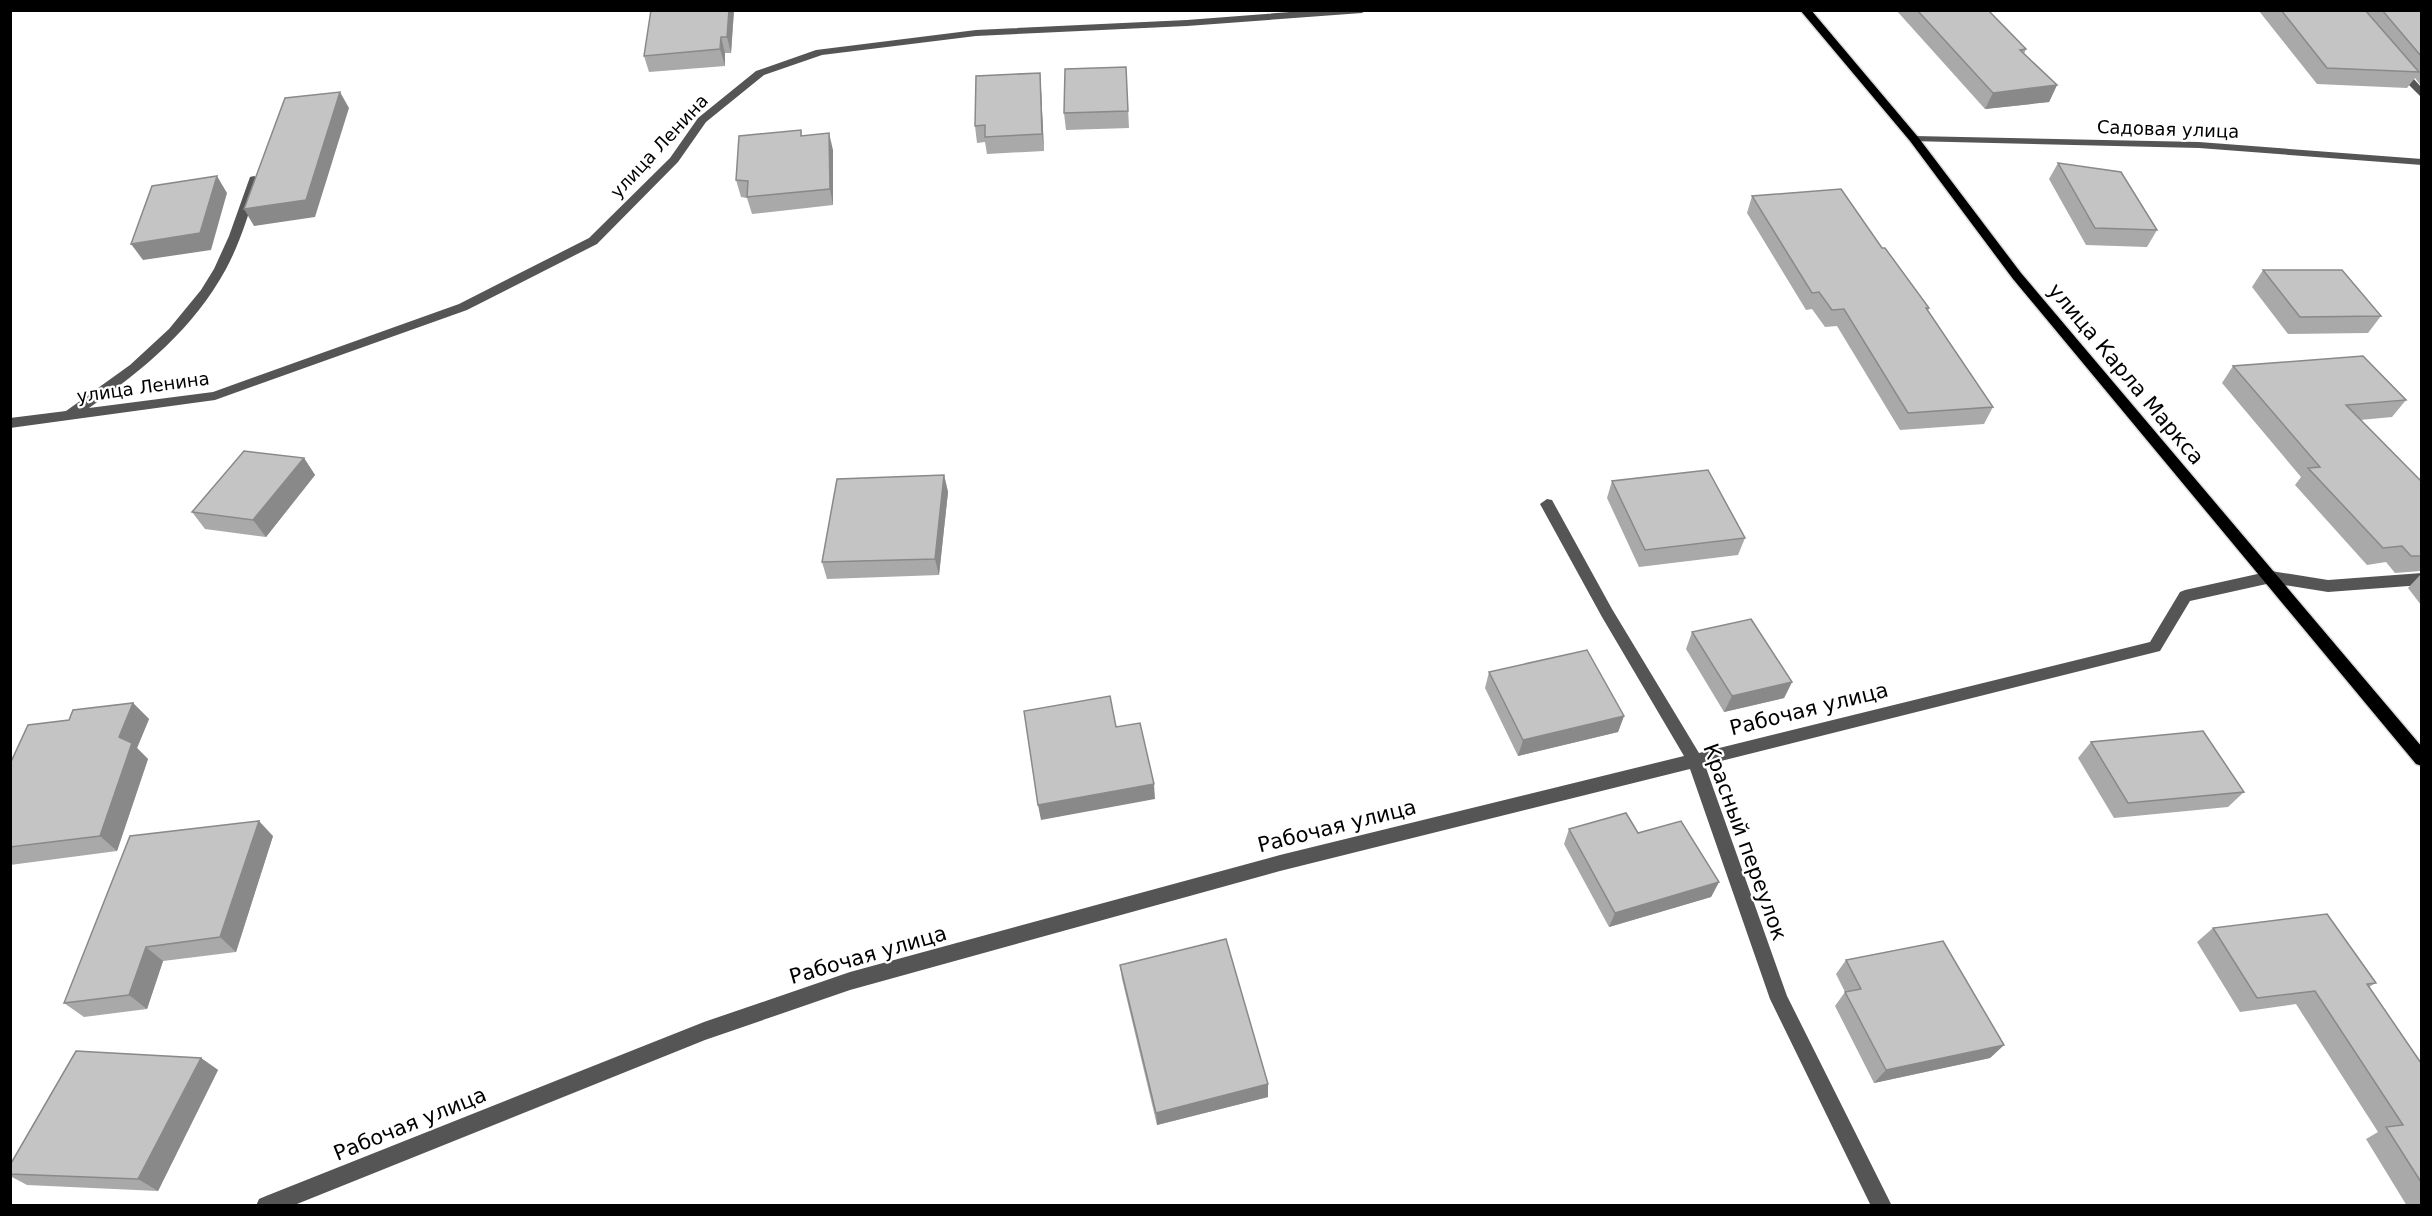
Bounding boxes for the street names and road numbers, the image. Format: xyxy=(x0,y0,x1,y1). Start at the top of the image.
street label: улица Ленина xyxy=(606,90,712,202)
street label: Садовая улица xyxy=(2096,116,2240,142)
street label: улица Карла Маркса xyxy=(2043,279,2209,469)
street label: улица Ленина xyxy=(75,367,211,407)
street label: Рабочая улица xyxy=(1727,678,1891,740)
street label: Красный переулок xyxy=(1698,740,1792,944)
street label: Рабочая улица xyxy=(1255,795,1419,857)
street label: Рабочая улица xyxy=(787,921,949,989)
street label: Рабочая улица xyxy=(330,1082,490,1166)

